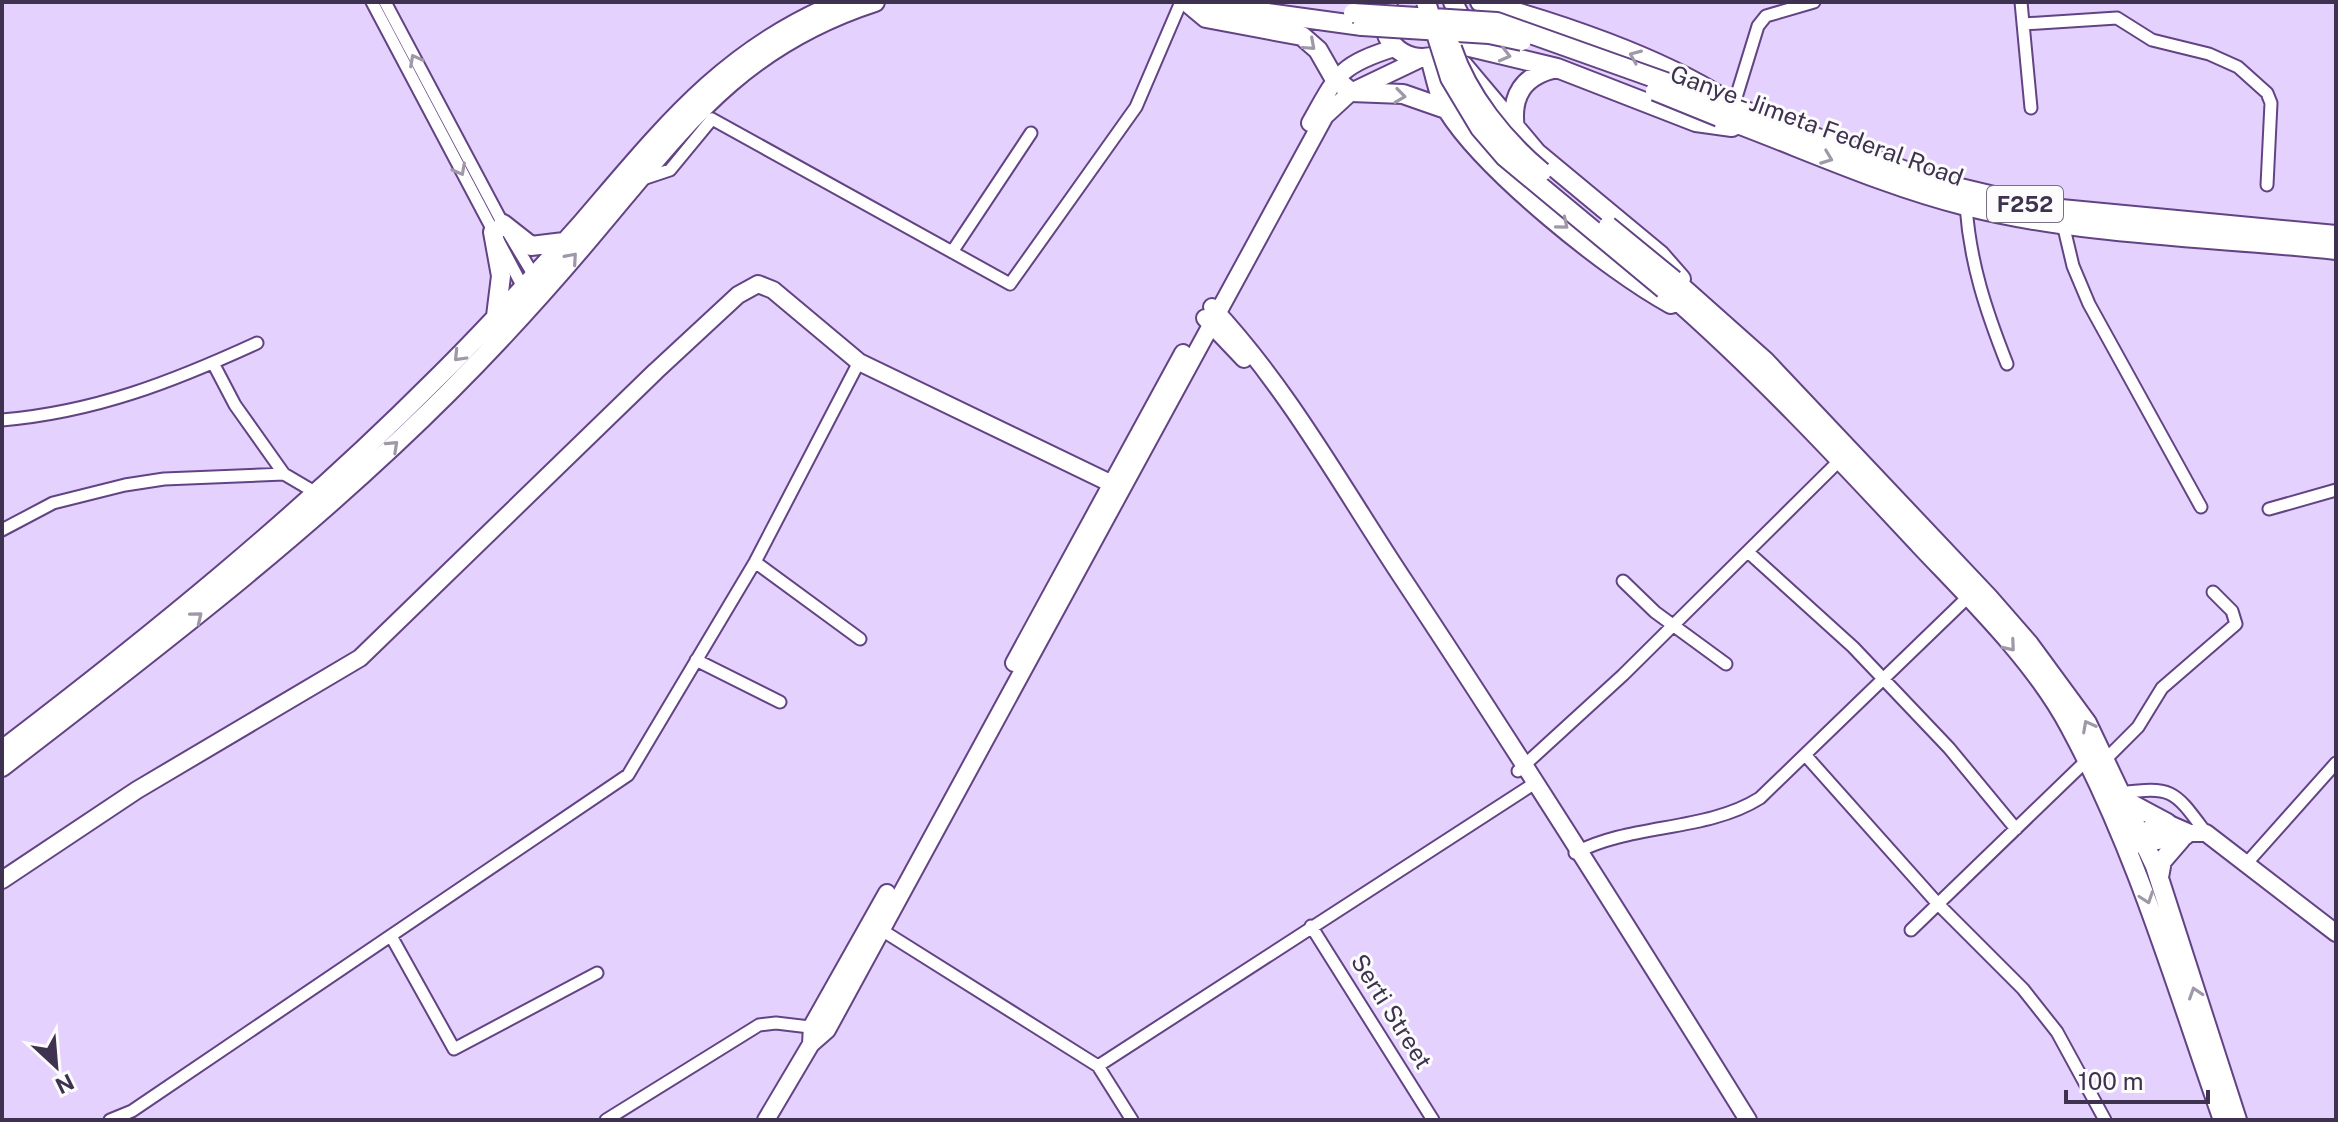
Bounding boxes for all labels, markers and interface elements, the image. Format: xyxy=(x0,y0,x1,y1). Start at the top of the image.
one-way arrow xyxy=(1301,36,1315,50)
one-way arrow xyxy=(1498,46,1511,63)
one-way arrow xyxy=(1629,49,1643,66)
one-way arrow xyxy=(410,54,425,69)
street label: Ganye - Jimeta Federal Road xyxy=(1667,59,1967,191)
one-way arrow xyxy=(1393,87,1406,104)
one-way arrow xyxy=(1819,148,1833,165)
one-way arrow xyxy=(451,162,466,176)
road number: F252 xyxy=(1987,186,2063,222)
one-way arrow xyxy=(1554,214,1568,229)
one-way arrow xyxy=(562,252,577,267)
one-way arrow xyxy=(453,347,468,361)
one-way arrow xyxy=(383,441,398,455)
one-way arrow xyxy=(188,612,202,627)
one-way arrow xyxy=(2000,637,2015,652)
one-way arrow xyxy=(2082,720,2097,735)
one-way arrow xyxy=(2137,890,2153,904)
street label: Serti Street xyxy=(1346,948,1438,1074)
one-way arrow xyxy=(2188,986,2204,1000)
north arrow xyxy=(16,1026,96,1106)
scale bar xyxy=(2066,1054,2208,1104)
text: 100 m xyxy=(2078,1067,2144,1095)
text: N xyxy=(51,1069,78,1099)

